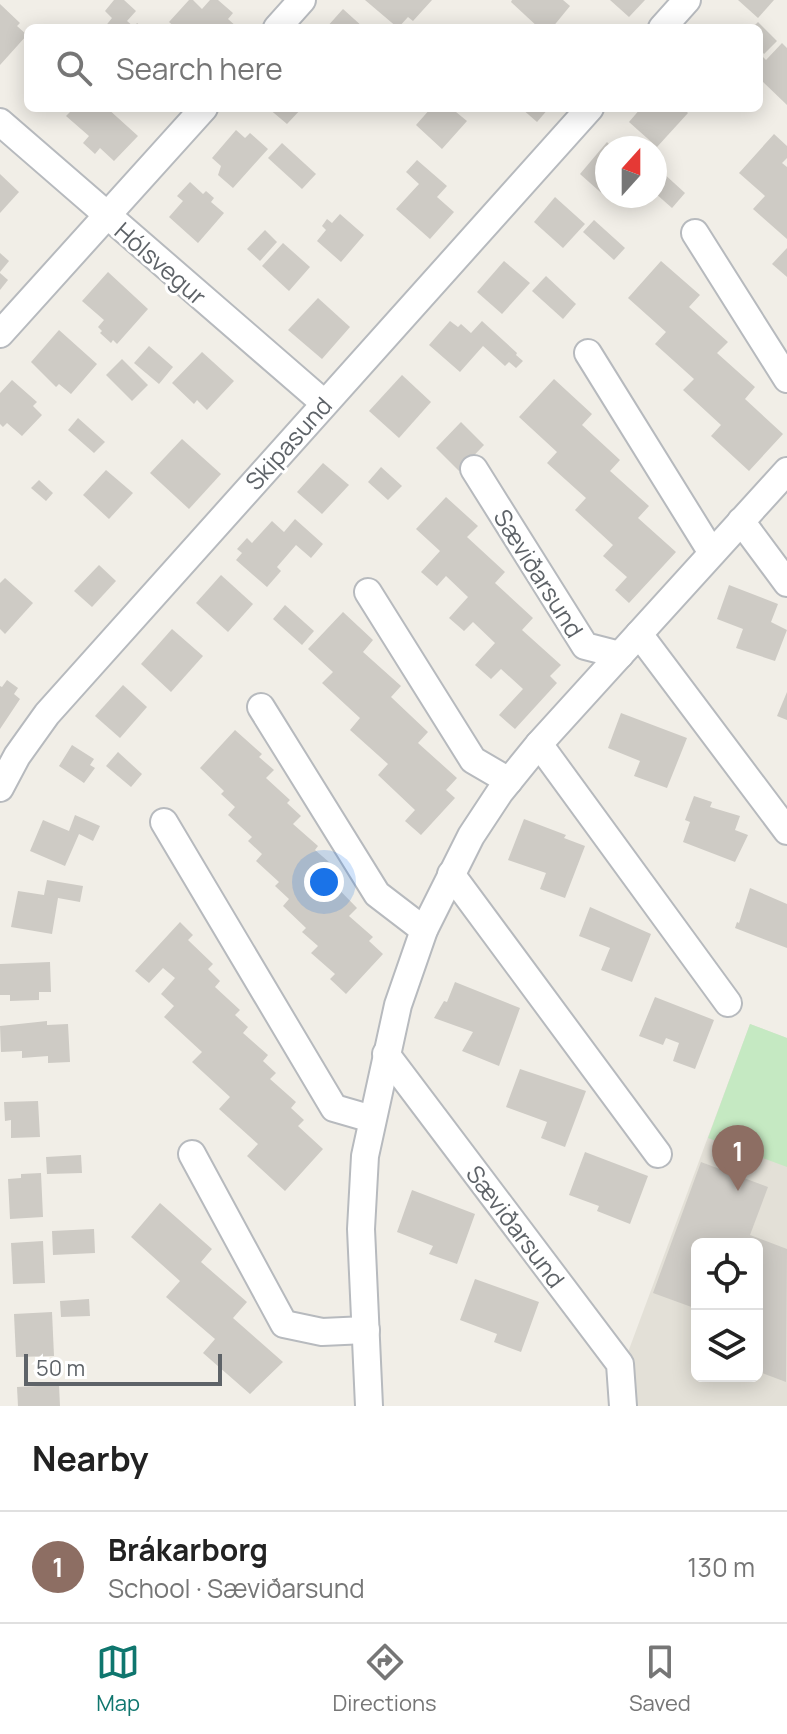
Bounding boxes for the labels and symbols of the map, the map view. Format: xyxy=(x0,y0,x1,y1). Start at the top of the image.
north arrow xyxy=(595,136,667,208)
street label: Hólsvegur xyxy=(108,214,214,312)
street label: Skipasund xyxy=(237,389,339,497)
street label: Sæviðarsund xyxy=(486,503,592,643)
your location xyxy=(304,862,344,902)
pin: 1 xyxy=(712,1125,764,1191)
street label: Sæviðarsund xyxy=(459,1158,573,1294)
scale bar xyxy=(24,1350,222,1386)

